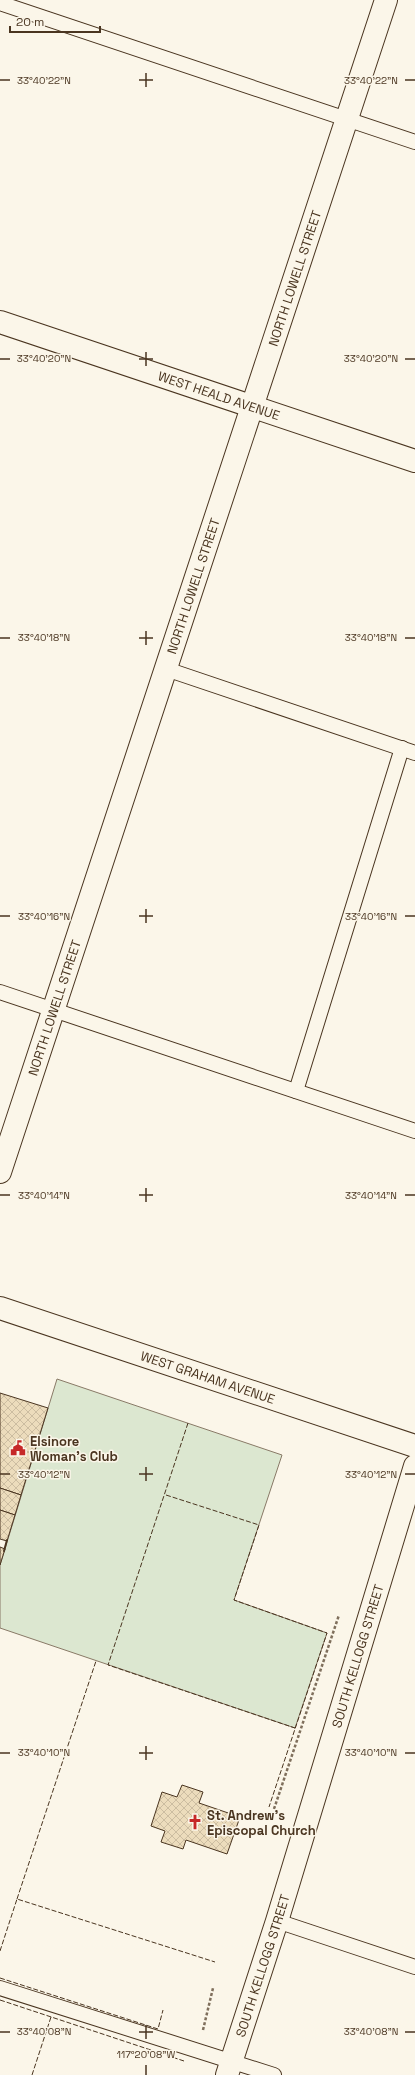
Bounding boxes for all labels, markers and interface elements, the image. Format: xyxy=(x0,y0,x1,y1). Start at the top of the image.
scale bar xyxy=(10,8,100,34)
text: 20 m xyxy=(16,14,44,30)
text: 33°40'22"N xyxy=(17,74,71,87)
text: 33°40'22"N xyxy=(344,74,398,87)
street label: NORTH LOWELL STREET xyxy=(265,208,325,349)
text: 33°40'20"N xyxy=(17,352,71,365)
text: 33°40'20"N xyxy=(344,352,398,365)
street label: WEST HEALD AVENUE xyxy=(156,368,282,424)
street label: NORTH LOWELL STREET xyxy=(163,516,224,656)
text: 33°40'18"N xyxy=(18,631,70,644)
text: 33°40'18"N xyxy=(345,631,397,644)
text: 33°40'16"N xyxy=(18,910,70,923)
text: 33°40'16"N xyxy=(345,910,397,923)
street label: NORTH LOWELL STREET xyxy=(24,937,85,1078)
text: 33°40'14"N xyxy=(18,1189,70,1202)
text: 33°40'14"N xyxy=(345,1189,397,1202)
street label: WEST GRAHAM AVENUE xyxy=(138,1347,277,1408)
place label: Elsinore Woman's Club xyxy=(30,1433,118,1465)
public building icon: Elsinore Woman's Club xyxy=(9,1439,27,1457)
text: 33°40'12"N xyxy=(18,1468,70,1481)
text: 33°40'12"N xyxy=(345,1468,397,1481)
street label: SOUTH KELLOGG STREET xyxy=(328,1582,388,1730)
text: 33°40'10"N xyxy=(18,1746,70,1759)
text: 33°40'10"N xyxy=(345,1746,397,1759)
place label: St. Andrew's Episcopal Church xyxy=(207,1807,316,1839)
church icon: St. Andrew's Episcopal Church xyxy=(186,1813,204,1831)
street label: SOUTH KELLOGG STREET xyxy=(232,1892,294,2039)
text: 33°40'08"N xyxy=(17,2025,71,2038)
text: 33°40'08"N xyxy=(344,2025,398,2038)
text: 117°20'08"W xyxy=(117,2048,175,2061)

